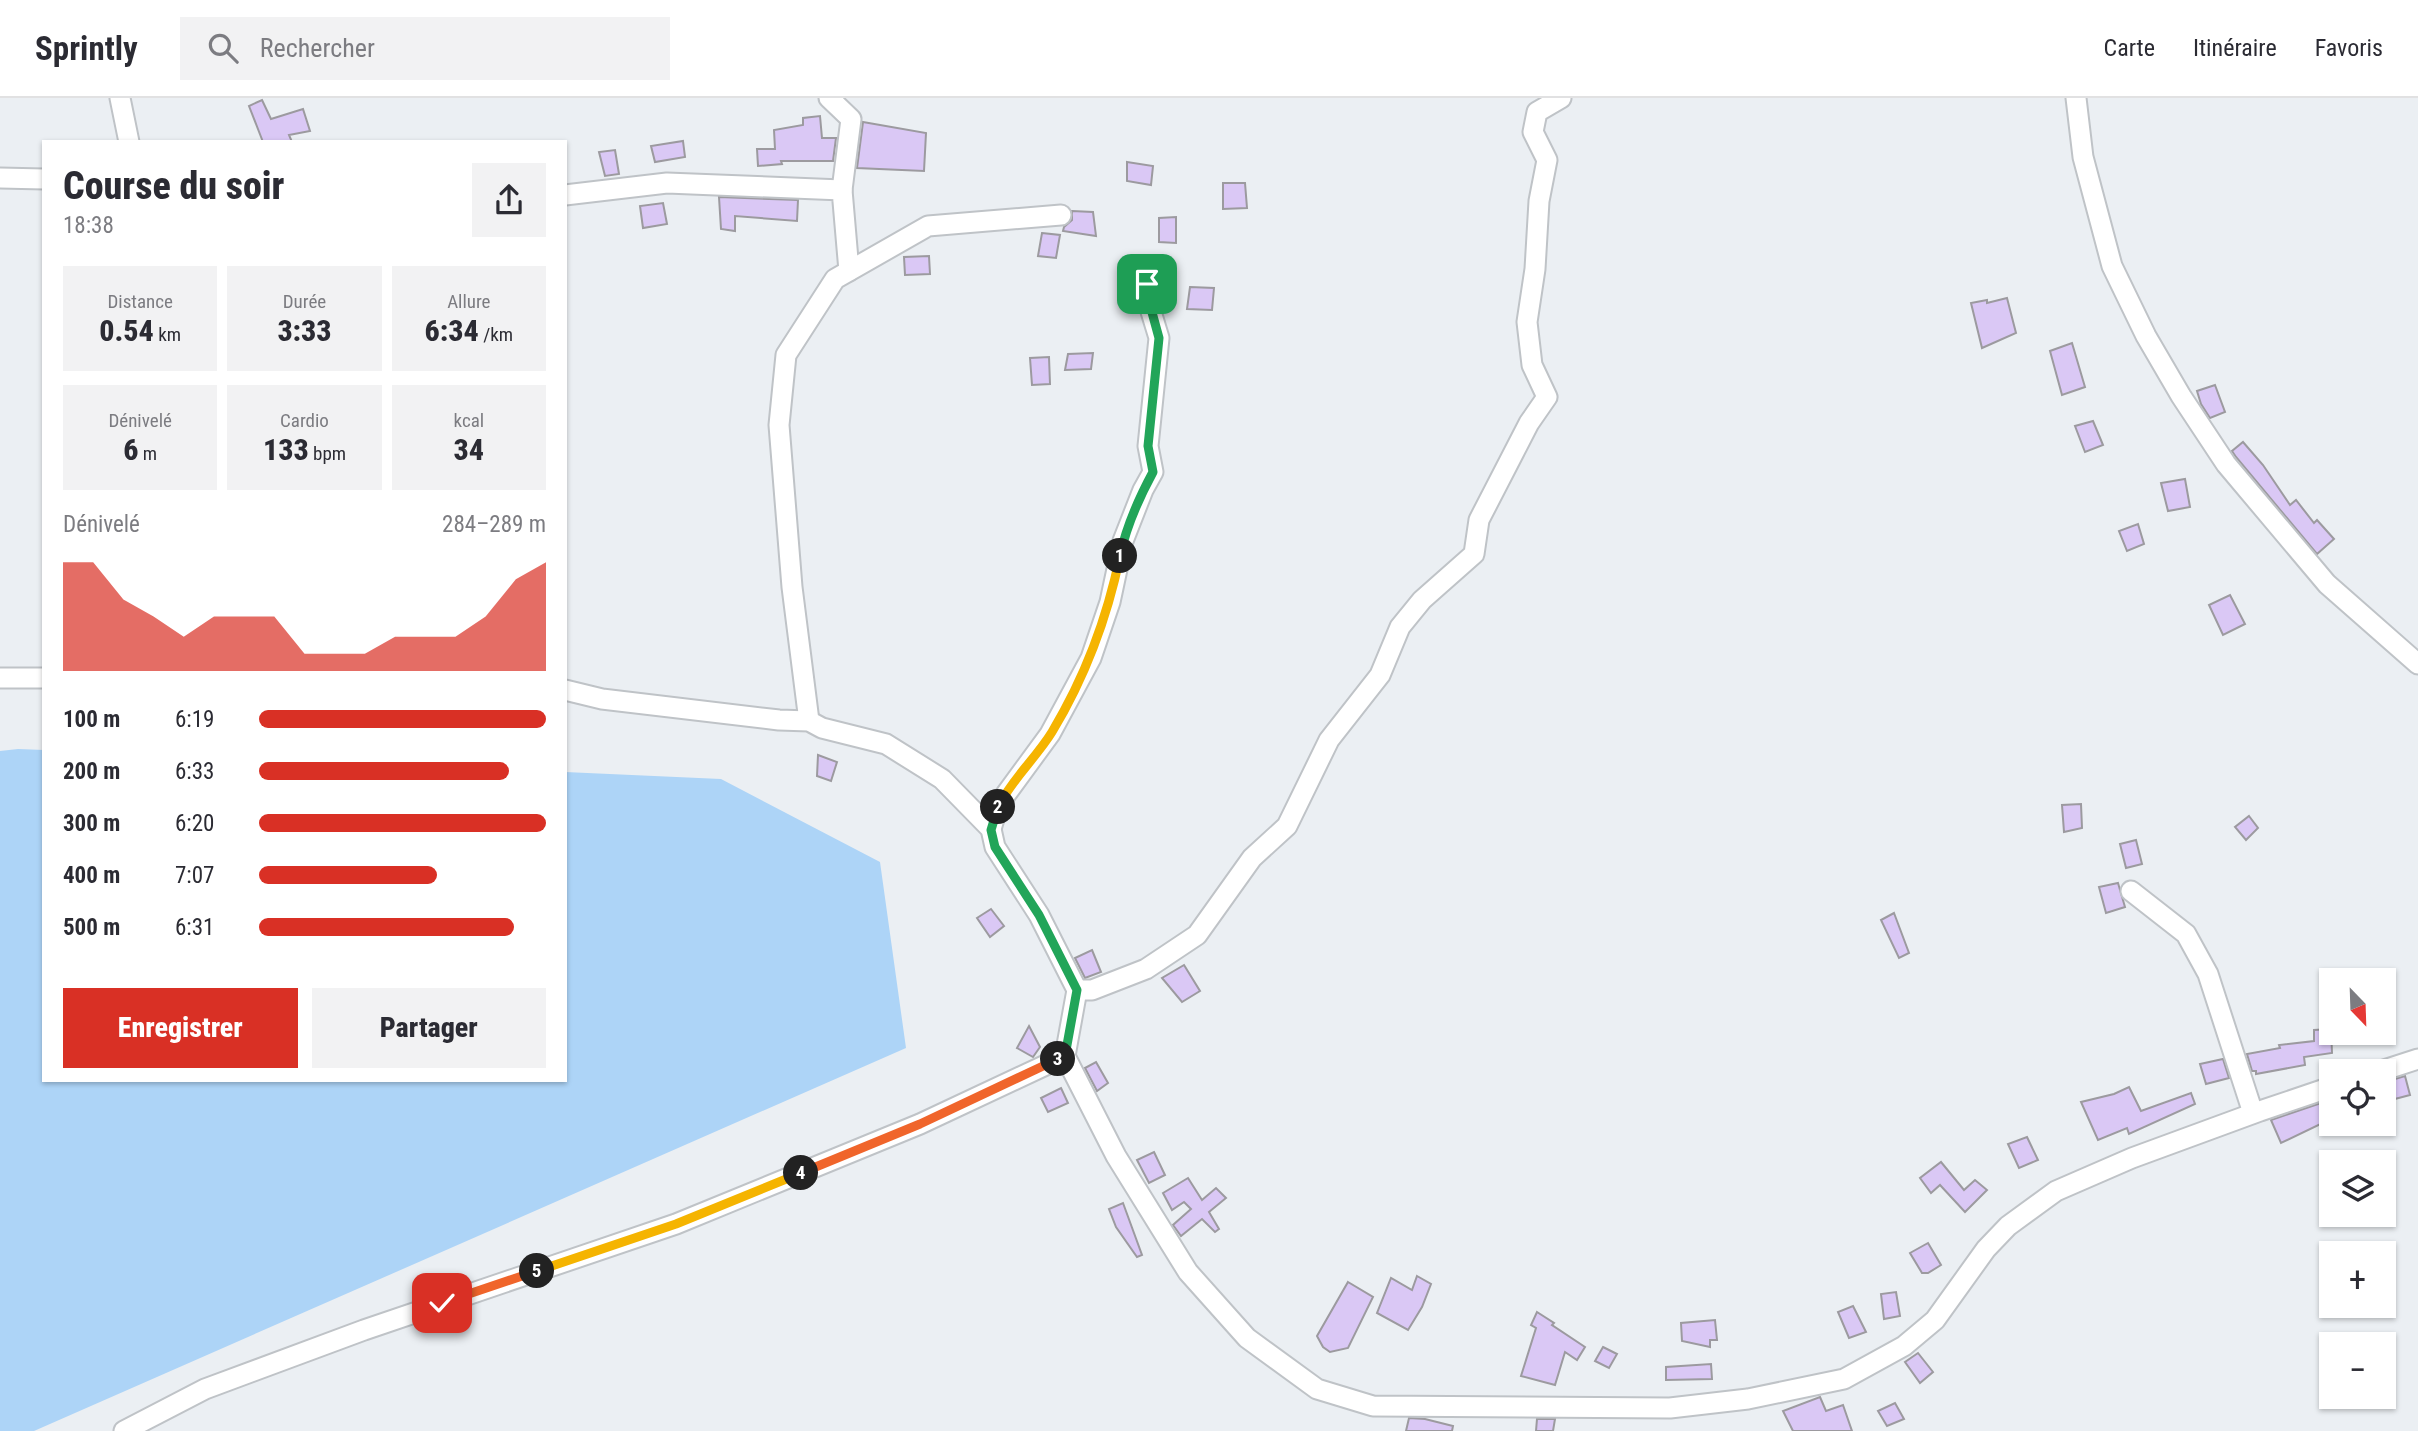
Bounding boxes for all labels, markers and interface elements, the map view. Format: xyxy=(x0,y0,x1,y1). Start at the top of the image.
search box xyxy=(180,17,670,80)
text: Sprintly xyxy=(35,29,138,68)
icon: search xyxy=(204,29,242,67)
text: Rechercher xyxy=(260,33,375,63)
text: Carte xyxy=(2104,34,2155,62)
text: Itinéraire xyxy=(2193,34,2277,62)
text: Favoris xyxy=(2315,34,2383,62)
button: share xyxy=(472,163,546,237)
text: Course du soir xyxy=(63,164,284,208)
text: 18:38 xyxy=(63,212,114,239)
pin xyxy=(1117,254,1177,314)
icon: arrive xyxy=(1128,265,1166,303)
text: Distance xyxy=(107,290,173,313)
text: Durée xyxy=(283,290,326,313)
text: Allure xyxy=(447,290,491,313)
text: 0.54 xyxy=(99,313,154,348)
text: 3:33 xyxy=(277,313,332,348)
text: 6:34 xyxy=(425,313,479,348)
text: km xyxy=(154,323,181,346)
text: /km xyxy=(479,323,513,346)
text: Dénivelé xyxy=(108,409,172,432)
text: Cardio xyxy=(280,409,329,432)
text: kcal xyxy=(454,409,484,432)
text: 6 xyxy=(123,432,138,467)
text: 133 xyxy=(263,432,309,467)
text: 34 xyxy=(454,432,484,467)
text: m xyxy=(138,442,157,465)
text: bpm xyxy=(309,442,346,465)
text: Dénivelé xyxy=(63,511,140,538)
text: 284–289 m xyxy=(442,511,546,538)
pin: 1 xyxy=(1102,538,1138,574)
text: 1 xyxy=(1115,544,1124,567)
text: 100 m xyxy=(63,706,120,733)
text: 6:19 xyxy=(175,706,214,733)
text: 200 m xyxy=(63,758,120,785)
text: 6:33 xyxy=(175,758,214,785)
pin: 2 xyxy=(981,790,1016,824)
text: 2 xyxy=(993,795,1002,818)
text: 300 m xyxy=(63,810,120,837)
text: 6:20 xyxy=(175,810,214,837)
text: 400 m xyxy=(63,862,120,889)
text: 7:07 xyxy=(175,862,214,889)
text: 500 m xyxy=(63,914,120,941)
text: 6:31 xyxy=(175,914,214,941)
north arrow xyxy=(2319,968,2396,1045)
map controls xyxy=(2319,968,2396,1409)
button: Enregistrer xyxy=(63,988,298,1068)
button: Partager xyxy=(312,988,546,1068)
pin: 3 xyxy=(1040,1042,1076,1076)
text: 3 xyxy=(1053,1047,1062,1070)
button: locate xyxy=(2319,1059,2396,1136)
button: layers xyxy=(2319,1150,2396,1227)
pin: 4 xyxy=(784,1156,818,1190)
text: 4 xyxy=(796,1161,805,1184)
button: + xyxy=(2319,1241,2396,1318)
pin: 5 xyxy=(520,1254,554,1288)
text: 5 xyxy=(532,1259,541,1282)
pin xyxy=(412,1273,472,1333)
icon: check xyxy=(423,1284,461,1322)
button: − xyxy=(2319,1332,2396,1409)

